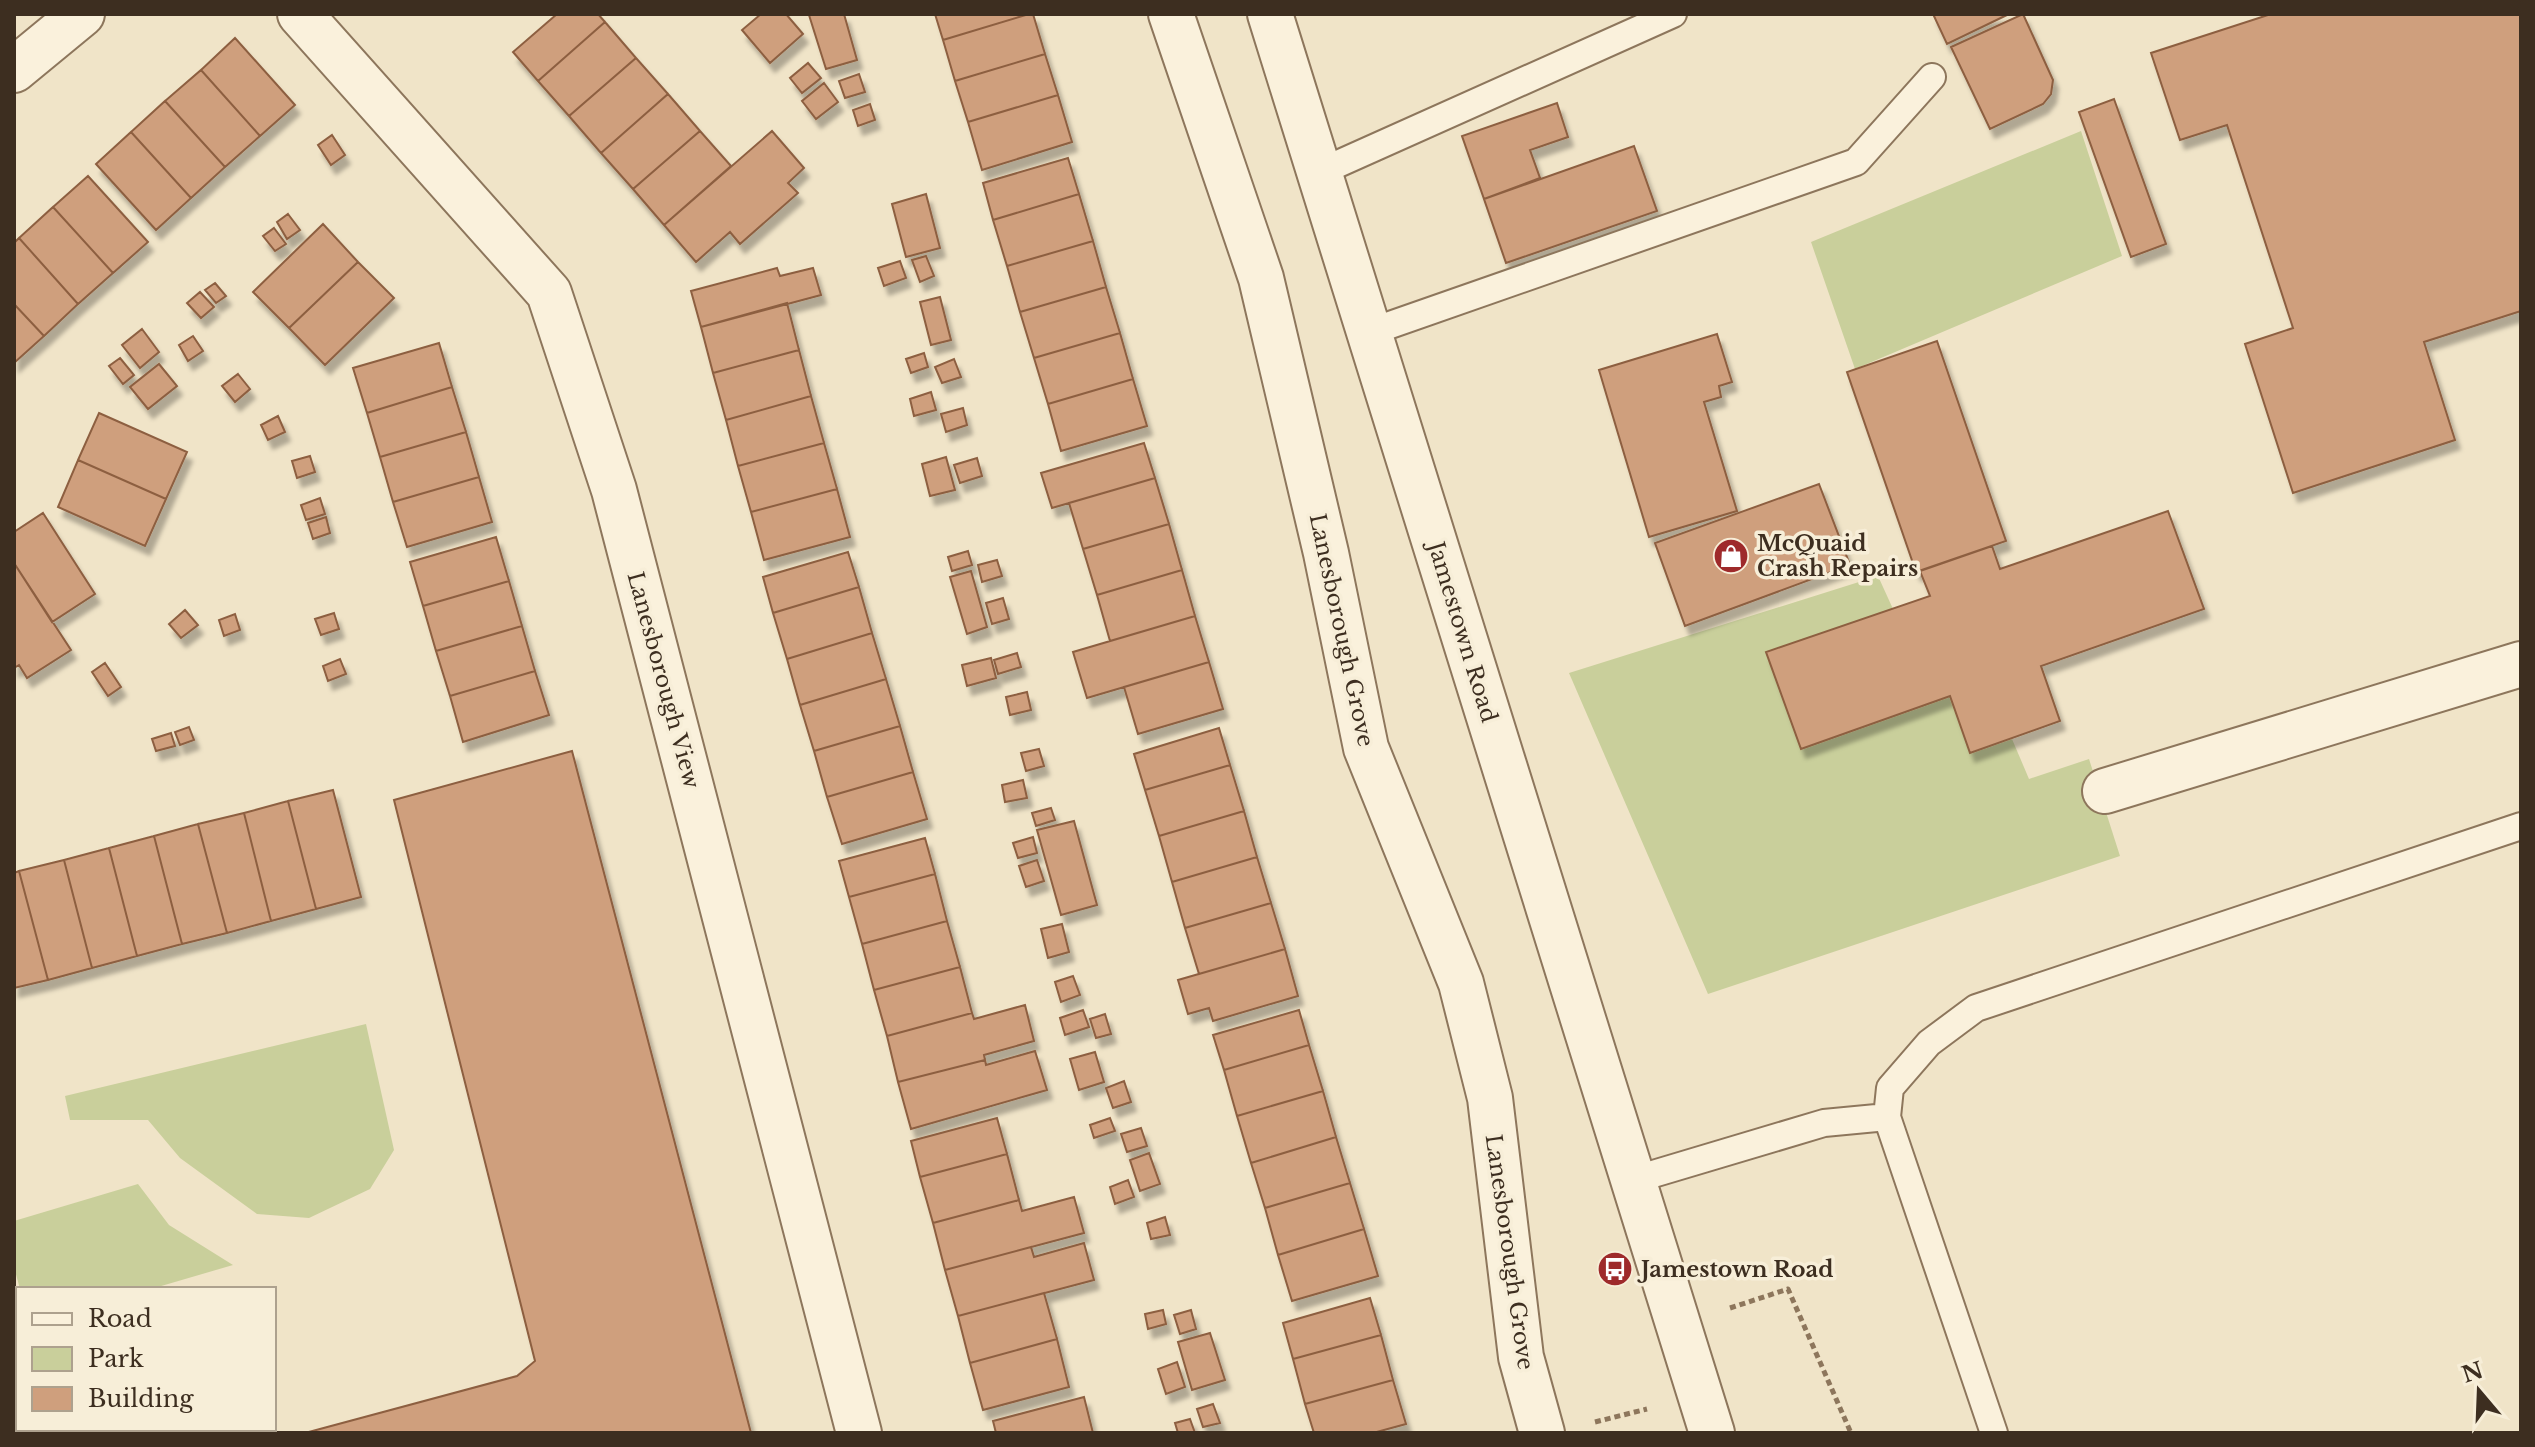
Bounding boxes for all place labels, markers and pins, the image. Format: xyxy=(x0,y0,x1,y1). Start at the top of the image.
place label: McQuaid Crash Repairs xyxy=(1757,530,1918,582)
shop icon: McQuaid Crash Repairs xyxy=(1712,537,1750,575)
bus stop icon: Jamestown Road xyxy=(1596,1250,1634,1288)
place label: Jamestown Road xyxy=(1637,1256,1833,1283)

